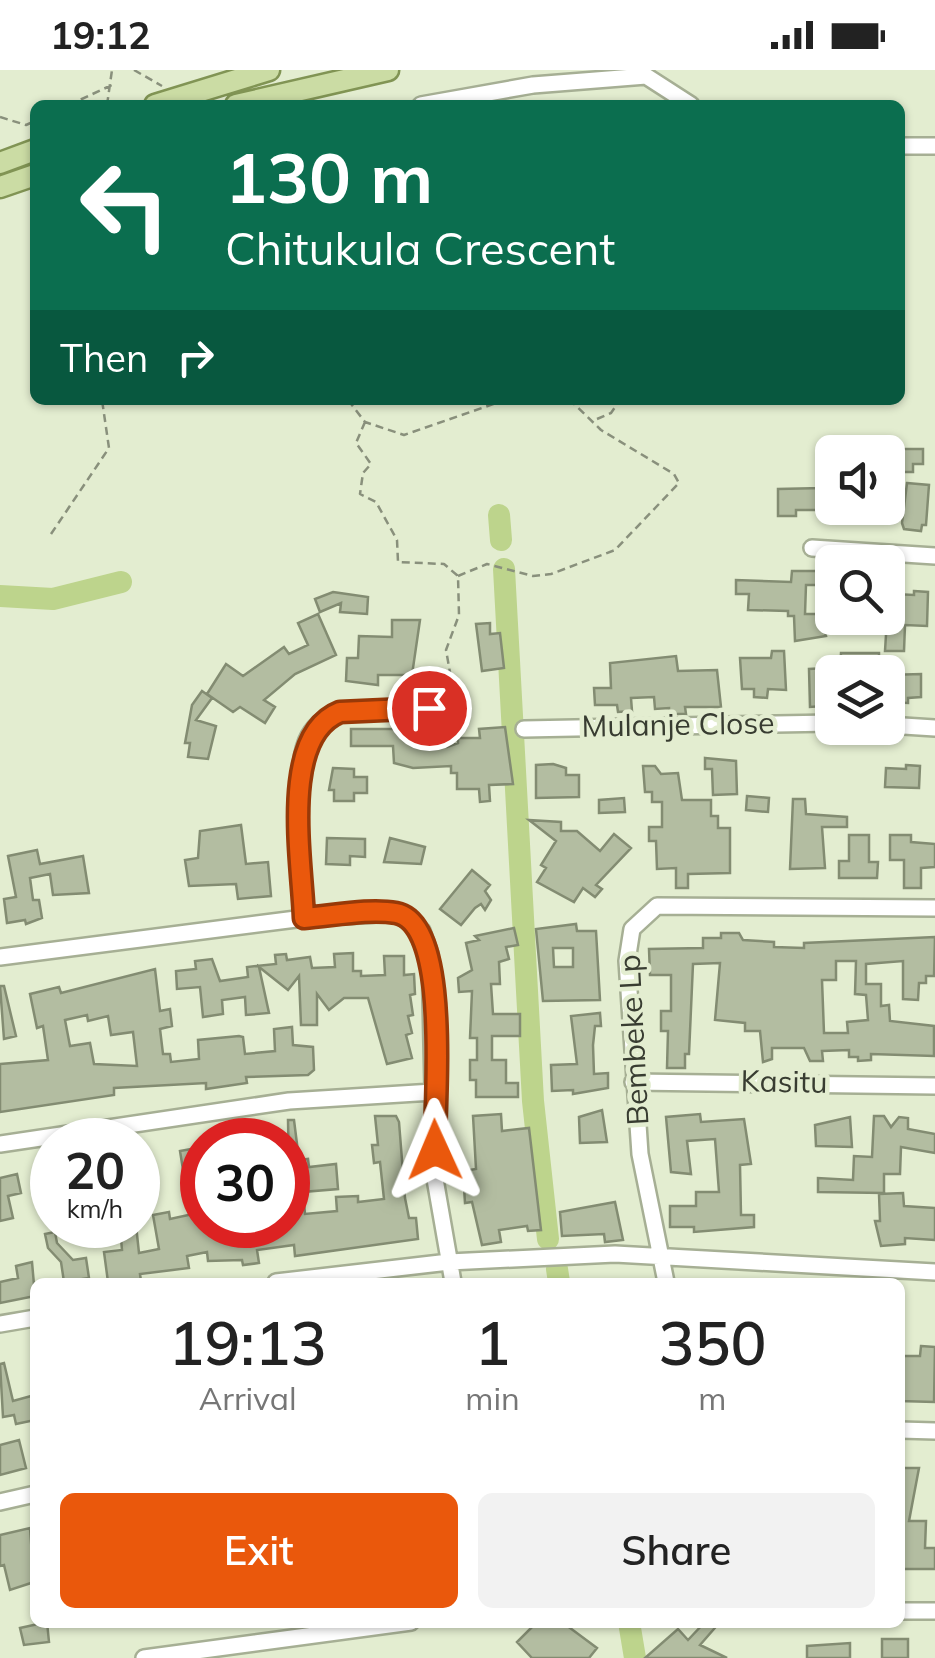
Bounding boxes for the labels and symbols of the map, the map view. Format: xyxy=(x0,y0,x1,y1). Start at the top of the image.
pin xyxy=(387,666,472,751)
street label: Mulanje Close xyxy=(581,703,775,745)
street label: Bembeke Lp xyxy=(610,954,656,1126)
street label: Kasitu xyxy=(740,1061,828,1101)
position arrow xyxy=(383,1098,487,1202)
speed limit sign: 30 xyxy=(180,1118,310,1248)

